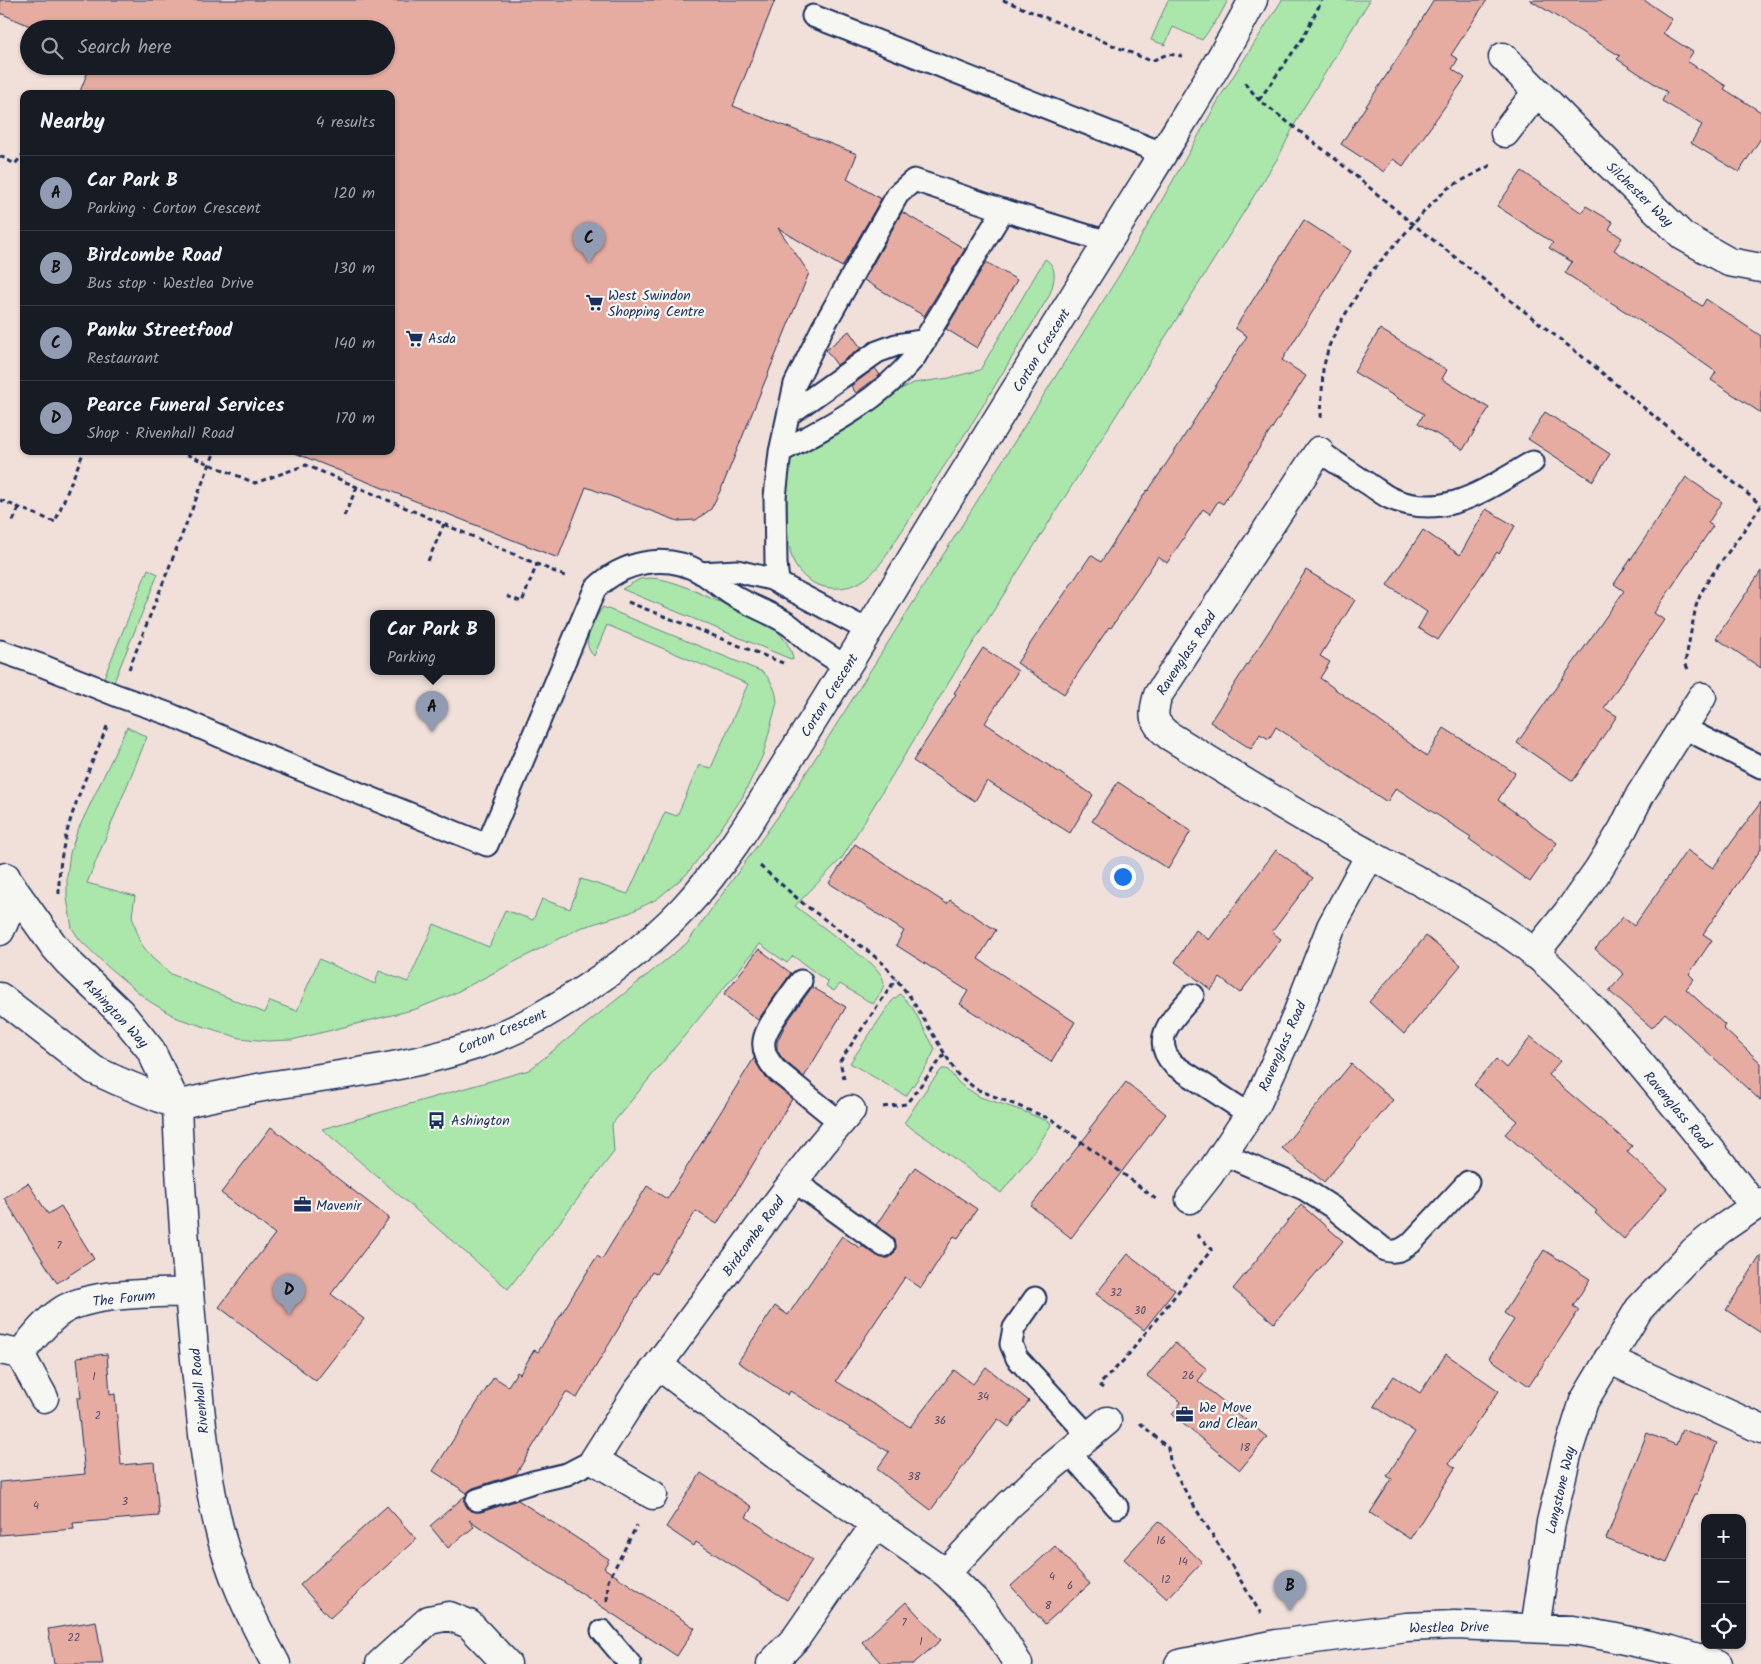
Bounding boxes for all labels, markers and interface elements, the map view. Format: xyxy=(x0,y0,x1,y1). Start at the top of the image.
search box xyxy=(20,20,395,75)
text: Search here xyxy=(78,33,172,63)
icon: search xyxy=(38,34,66,62)
text: Nearby xyxy=(40,106,105,139)
text: 4 results xyxy=(316,110,375,135)
street label: Silchester Way xyxy=(1601,157,1678,233)
text: Car Park B xyxy=(87,166,178,196)
text: A xyxy=(51,181,61,206)
text: 120 m xyxy=(334,181,375,206)
text: Parking · Corton Crescent xyxy=(87,196,261,221)
pin: C xyxy=(573,222,605,263)
text: Birdcombe Road xyxy=(87,241,222,271)
text: B xyxy=(51,256,61,281)
text: 130 m xyxy=(334,256,375,281)
text: Bus stop · Westlea Drive xyxy=(87,271,254,296)
place label: West Swindon Shopping Centre xyxy=(608,285,705,323)
supermarket icon: West Swindon Shopping Centre xyxy=(584,293,604,313)
street label: Corton Crescent xyxy=(1007,304,1077,397)
text: Panku Streetfood xyxy=(87,316,232,346)
supermarket icon: Asda xyxy=(404,328,424,348)
place label: Asda xyxy=(428,328,456,350)
text: C xyxy=(51,331,61,356)
text: 140 m xyxy=(334,331,375,356)
text: Restaurant xyxy=(87,346,159,371)
text: Pearce Funeral Services xyxy=(87,391,284,421)
text: D xyxy=(51,406,61,431)
text: 170 m xyxy=(335,406,375,431)
text: Shop · Rivenhall Road xyxy=(87,421,234,446)
street label: Ravenglass Road xyxy=(1151,606,1223,700)
popup xyxy=(370,610,495,675)
text: Car Park B xyxy=(387,615,478,645)
text: Parking xyxy=(387,645,436,670)
street label: Corton Crescent xyxy=(795,649,865,742)
pin: A xyxy=(416,691,448,732)
your location xyxy=(1110,864,1136,890)
street label: Ashington Way xyxy=(77,974,154,1054)
street label: Ravenglass Road xyxy=(1253,997,1313,1095)
street label: Corton Crescent xyxy=(454,1003,551,1061)
street label: Ravenglass Road xyxy=(1638,1067,1717,1156)
bus stop icon: Ashington xyxy=(427,1110,447,1130)
place label: Ashington xyxy=(451,1110,510,1132)
street label: Birdcombe Road xyxy=(717,1191,791,1281)
office icon: Mavenir xyxy=(292,1195,312,1215)
place label: Mavenir xyxy=(316,1195,363,1217)
house number: 7 xyxy=(56,1237,62,1255)
pin: D xyxy=(273,1274,305,1315)
house number: 32 xyxy=(1110,1284,1122,1302)
street label: The Forum xyxy=(92,1285,157,1313)
house number: 30 xyxy=(1134,1302,1146,1320)
street label: Rivenhall Road xyxy=(184,1346,215,1435)
house number: 26 xyxy=(1182,1367,1194,1385)
house number: 1 xyxy=(92,1368,96,1386)
house number: 34 xyxy=(977,1388,989,1406)
place label: We Move and Clean xyxy=(1199,1397,1258,1435)
office icon: We Move and Clean xyxy=(1175,1405,1195,1425)
house number: 2 xyxy=(95,1407,101,1425)
house number: 36 xyxy=(934,1412,946,1430)
house number: 18 xyxy=(1240,1439,1250,1457)
street label: Langstone Way xyxy=(1540,1444,1582,1536)
house number: 38 xyxy=(908,1468,921,1486)
house number: 3 xyxy=(122,1493,128,1511)
house number: 4 xyxy=(33,1497,39,1515)
map controls xyxy=(1701,1514,1746,1649)
button: + xyxy=(1701,1514,1746,1559)
house number: 16 xyxy=(1156,1532,1166,1550)
house number: 14 xyxy=(1178,1553,1188,1571)
button: − xyxy=(1701,1559,1746,1604)
house number: 4 xyxy=(1049,1568,1055,1586)
pin: B xyxy=(1274,1570,1306,1611)
house number: 12 xyxy=(1161,1571,1171,1589)
house number: 6 xyxy=(1067,1577,1073,1595)
house number: 8 xyxy=(1045,1597,1052,1615)
button: locate xyxy=(1701,1604,1746,1649)
house number: 7 xyxy=(901,1614,907,1632)
street label: Westlea Drive xyxy=(1409,1616,1490,1640)
house number: 22 xyxy=(68,1629,80,1647)
house number: 1 xyxy=(919,1633,923,1651)

